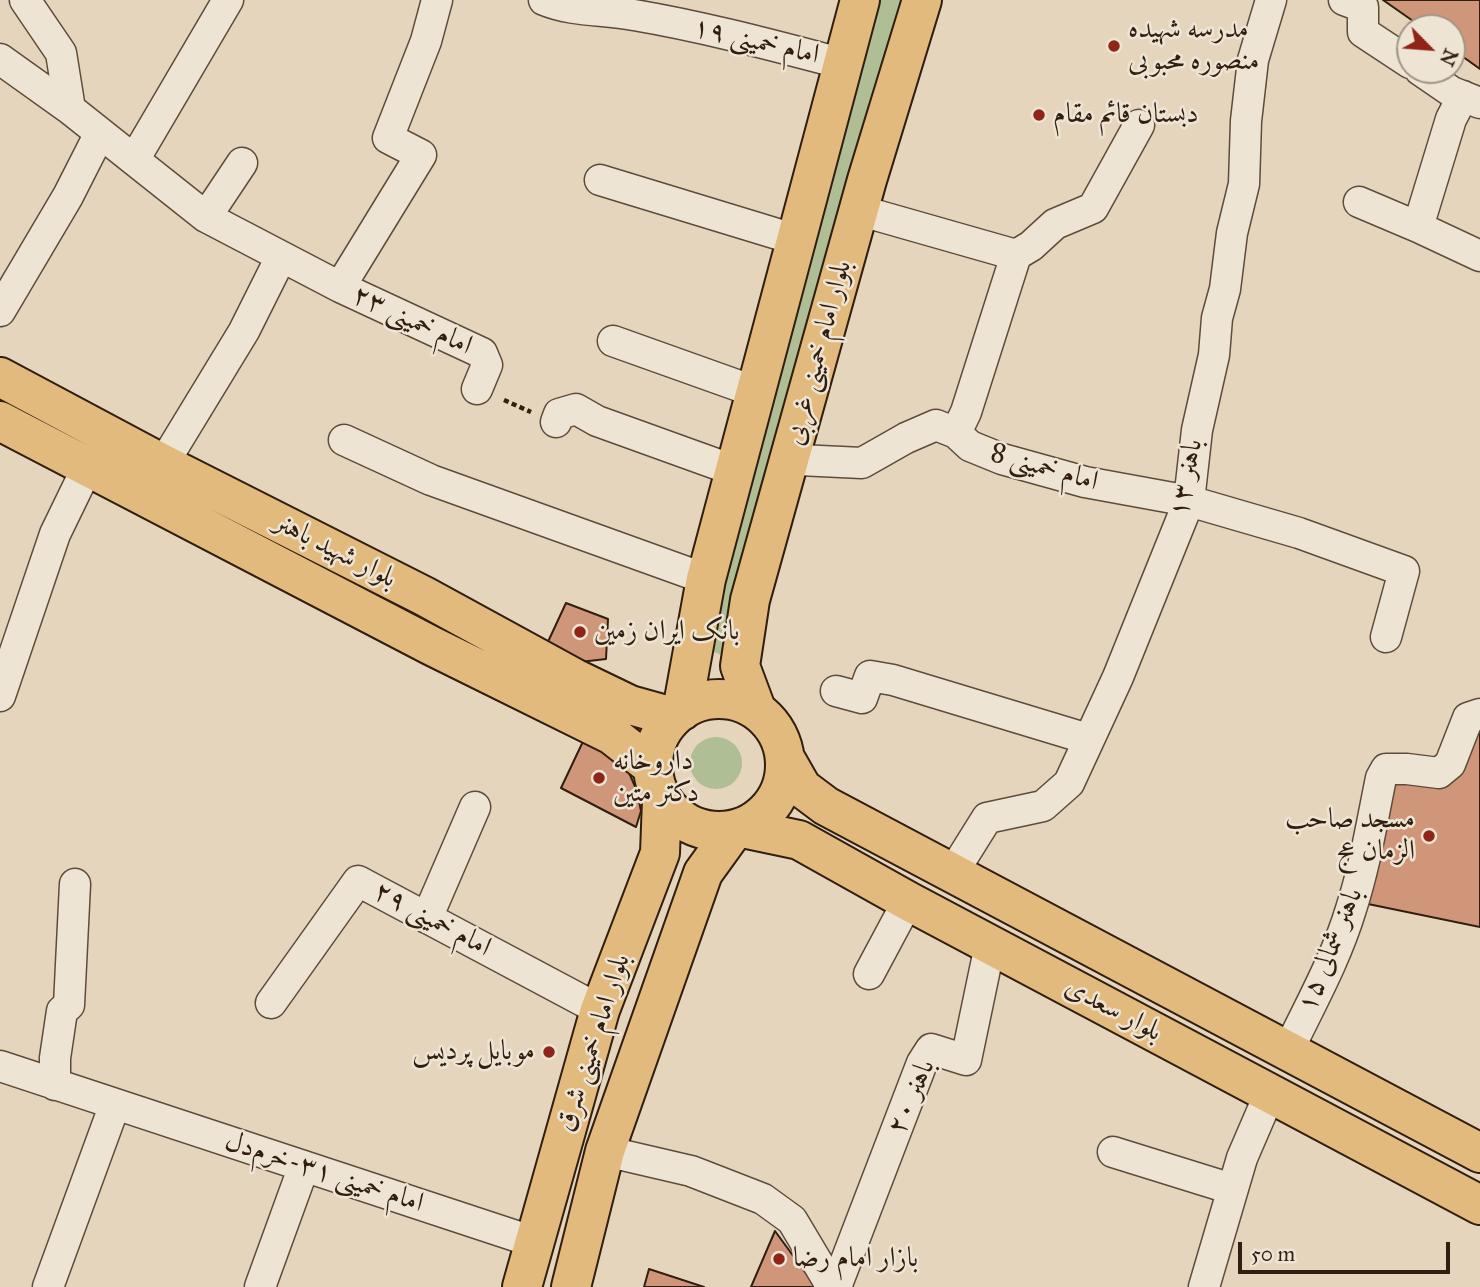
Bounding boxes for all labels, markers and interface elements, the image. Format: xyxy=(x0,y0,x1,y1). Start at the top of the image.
street label: امام خمینی ۱۹ xyxy=(690,11,822,73)
place label: مدرسه شهیده منصوره محبوبی xyxy=(1128,13,1259,79)
north arrow xyxy=(1396,14,1466,84)
marker: مدرسه شهیده منصوره محبوبی xyxy=(1106,38,1122,54)
text: N xyxy=(1435,45,1463,69)
place label: دبستان قائم مقام xyxy=(1053,98,1199,132)
marker: دبستان قائم مقام xyxy=(1031,107,1047,123)
street label: بلوار امام خمینی غربی xyxy=(778,257,860,449)
street label: امام خمینی ۲۳ xyxy=(347,279,477,363)
street label: باهنر ۱۳ xyxy=(1163,436,1211,520)
street label: امام خمینی 8 xyxy=(986,437,1102,499)
street label: بلوار شهید باهنر xyxy=(268,506,402,596)
place label: بانک ایران زمین xyxy=(594,615,740,649)
marker: بانک ایران زمین xyxy=(572,624,588,640)
place label: داروخانه دکتر متین xyxy=(613,745,699,811)
marker: داروخانه دکتر متین xyxy=(591,770,607,786)
place label: مسجد صاحب الزمان عج xyxy=(1285,803,1415,869)
marker: مسجد صاحب الزمان عج xyxy=(1421,828,1437,844)
street label: امام خمینی ۲۹ xyxy=(367,875,497,965)
street label: باهنر شمالی ۱۵ xyxy=(1291,883,1371,1017)
street label: بلوار امام خمینی شرق xyxy=(549,950,639,1136)
street label: بلوار سعدی xyxy=(1059,970,1167,1050)
place label: موبایل پردیس xyxy=(412,1035,535,1069)
marker: موبایل پردیس xyxy=(541,1044,557,1060)
street label: باهنر ۲۰ xyxy=(881,1054,943,1140)
street label: امام خمینی ۳۱-خرم‌دل xyxy=(221,1125,427,1221)
scale bar xyxy=(1242,1228,1454,1272)
text: 50 m xyxy=(1251,1241,1295,1267)
place label: بازار امام رضا xyxy=(793,1242,918,1276)
marker: بازار امام رضا xyxy=(771,1251,787,1267)

